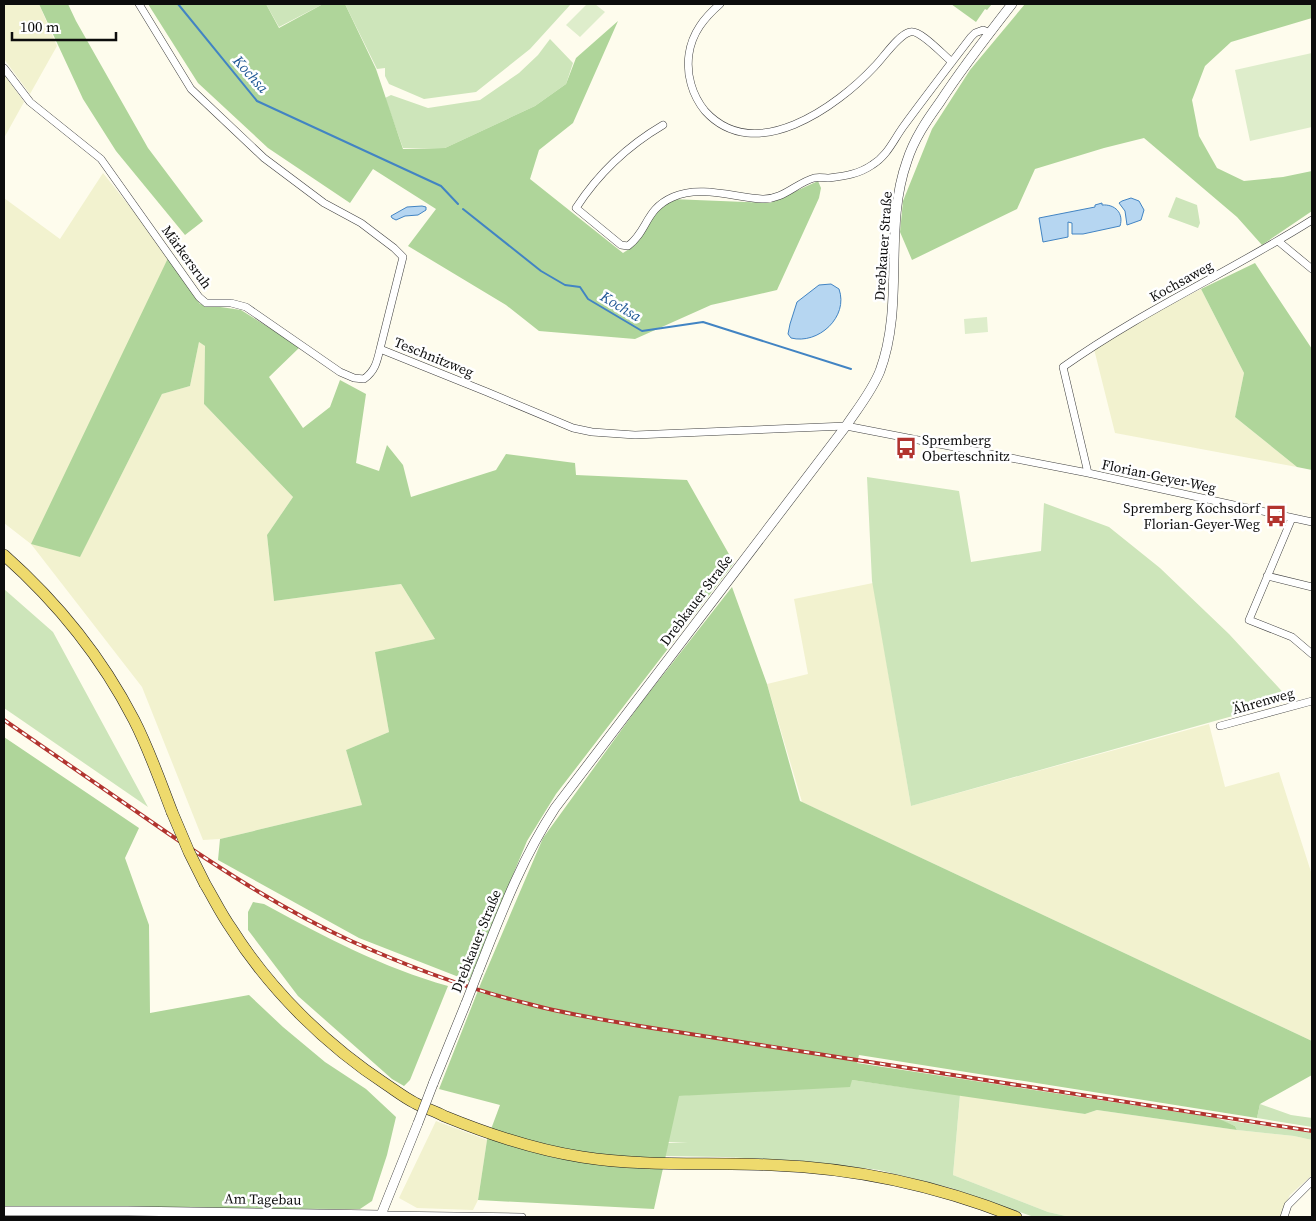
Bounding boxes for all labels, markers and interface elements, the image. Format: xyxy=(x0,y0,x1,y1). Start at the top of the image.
scale bar xyxy=(12,10,116,42)
text: 100 m xyxy=(20,16,60,37)
water label: Kochsa xyxy=(228,50,274,98)
street label: Drebkauer Straße xyxy=(869,191,897,301)
street label: Märkersruh xyxy=(157,221,217,293)
street label: Kochsaweg xyxy=(1146,255,1216,307)
water label: Kochsa xyxy=(596,285,645,326)
street label: Teschnitzweg xyxy=(391,332,477,382)
place label: Spremberg Oberteschnitz xyxy=(922,430,1010,466)
bus stop icon: Spremberg Oberteschnitz xyxy=(893,435,919,461)
street label: Florian-Geyer-Weg xyxy=(1100,454,1218,498)
place label: Spremberg Kochsdorf Florian-Geyer-Weg xyxy=(1123,498,1261,534)
bus stop icon: Spremberg Kochsdorf Florian-Geyer-Weg xyxy=(1263,503,1289,529)
street label: Drebkauer Straße xyxy=(655,550,737,650)
street label: Ährenweg xyxy=(1230,683,1296,719)
street label: Drebkauer Straße xyxy=(446,886,506,996)
street label: Am Tagebau xyxy=(224,1188,302,1210)

